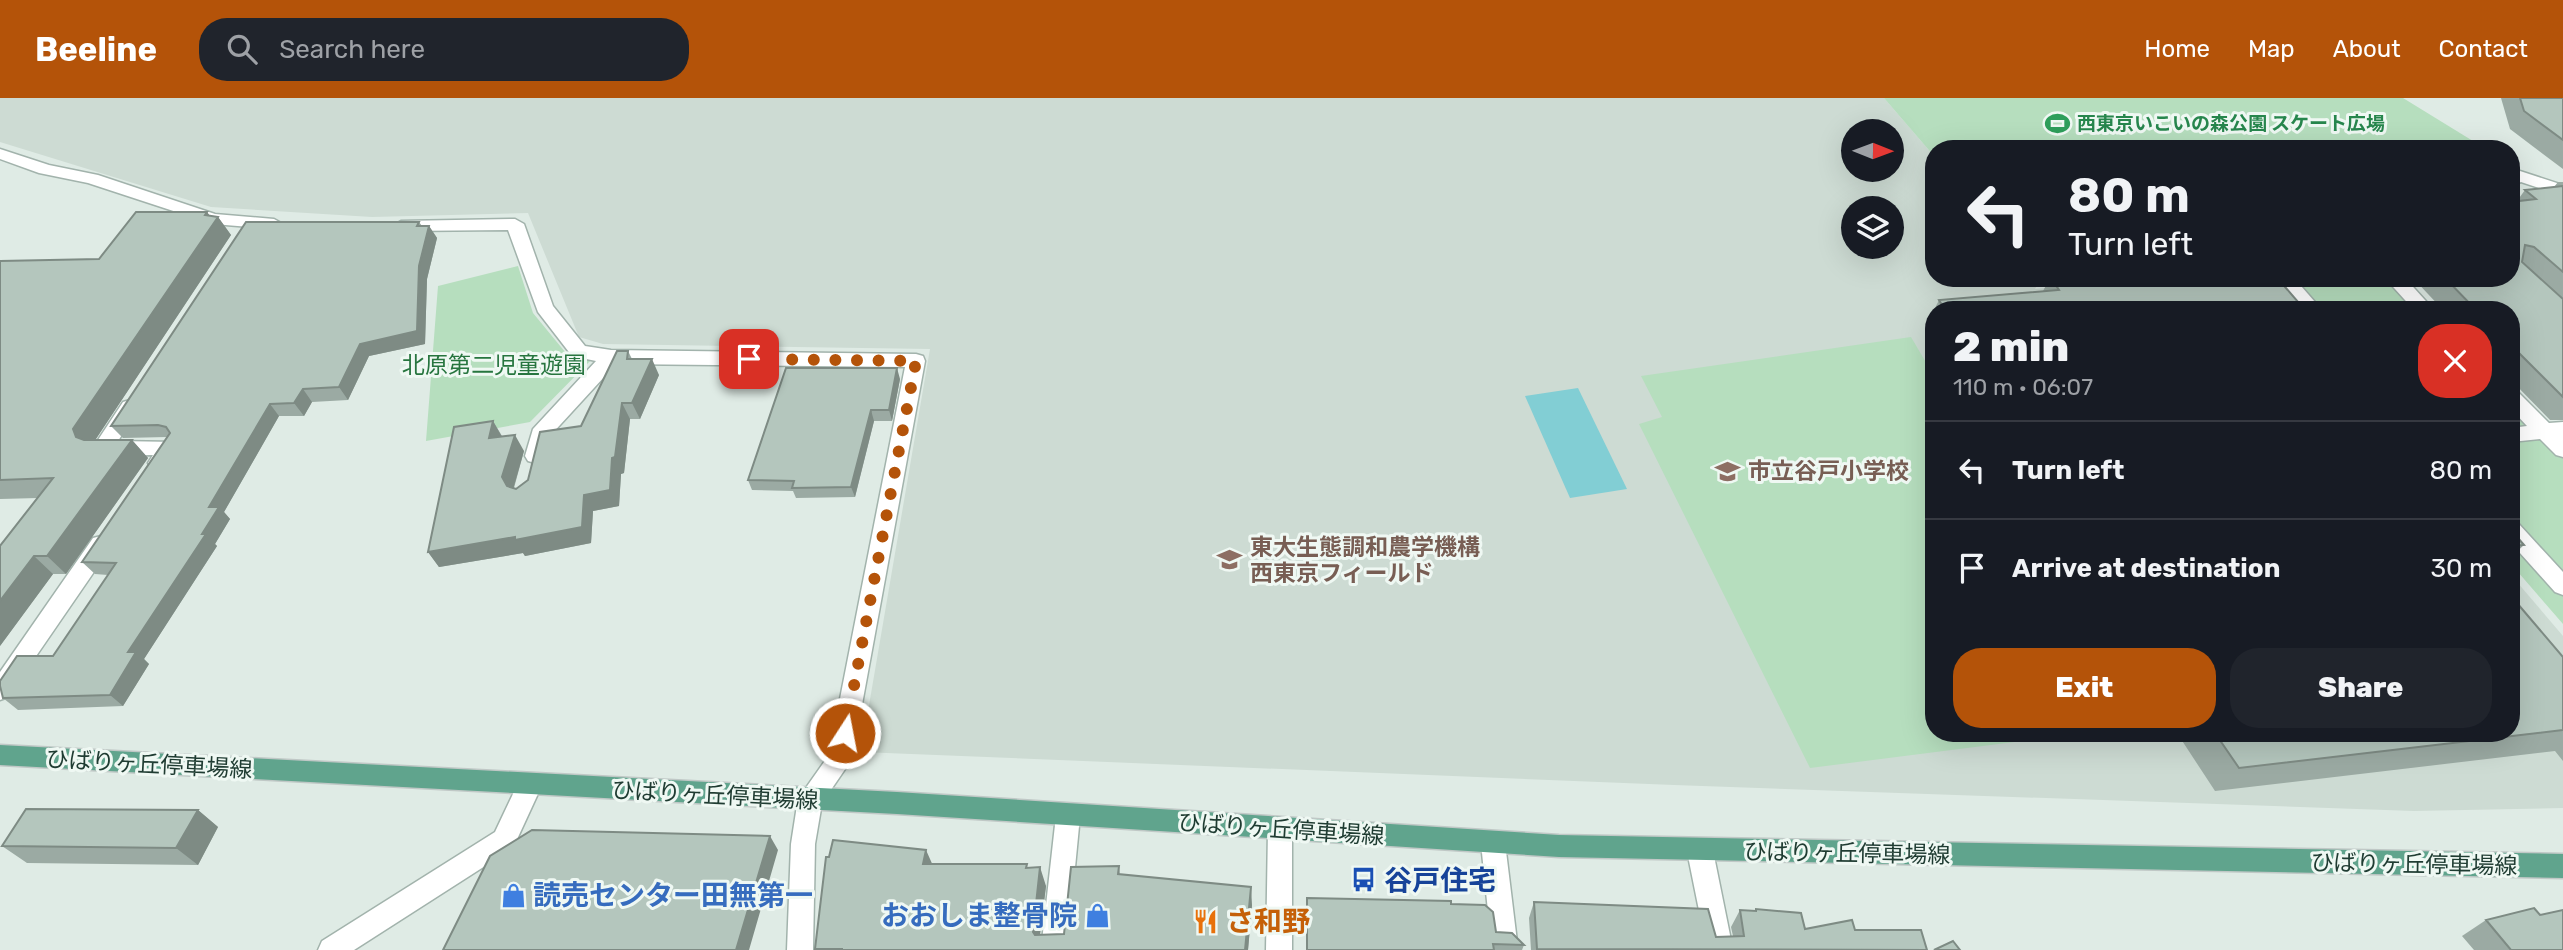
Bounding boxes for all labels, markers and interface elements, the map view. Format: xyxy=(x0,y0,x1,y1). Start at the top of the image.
search box xyxy=(199,18,689,81)
text: Beeline xyxy=(35,30,157,69)
icon: search xyxy=(223,30,261,68)
text: Search here xyxy=(279,34,425,65)
text: Home xyxy=(2144,35,2210,63)
text: Map xyxy=(2248,35,2295,63)
text: About xyxy=(2333,35,2401,63)
text: Contact xyxy=(2439,35,2528,63)
sports icon: 西東京いこいの森公園 スケート広場 xyxy=(2043,109,2071,137)
place label: 西東京いこいの森公園 スケート広場 xyxy=(2077,112,2385,135)
north arrow xyxy=(1841,119,1904,182)
map controls xyxy=(1841,119,1904,259)
text: 80 m xyxy=(2068,166,2190,224)
icon: left xyxy=(1953,168,2044,259)
button: layers xyxy=(1841,196,1904,259)
text: Turn left xyxy=(2068,225,2193,263)
text: 2 min xyxy=(1953,322,2069,372)
button: close xyxy=(2418,324,2492,398)
pin xyxy=(719,329,779,389)
icon: arrive xyxy=(730,340,768,378)
park label: 北原第二児童遊園 xyxy=(402,351,586,379)
text: 110 m · 06:07 xyxy=(1953,373,2093,401)
icon: left xyxy=(1953,451,1991,489)
text: Turn left xyxy=(2012,455,2124,486)
text: 80 m xyxy=(2429,455,2492,486)
school or university icon: 市立谷戸小学校 xyxy=(1714,457,1742,485)
place label: 市立谷戸小学校 xyxy=(1748,457,1909,485)
place label: 東大生態調和農学機構 西東京フィールド xyxy=(1250,533,1480,587)
school or university icon: 東大生態調和農学機構 西東京フィールド xyxy=(1216,546,1244,574)
icon: arrive xyxy=(1953,549,1991,587)
text: Arrive at destination xyxy=(2012,553,2280,584)
text: 30 m xyxy=(2430,553,2492,584)
button: Exit xyxy=(1953,648,2216,728)
button: Share xyxy=(2230,648,2492,728)
position arrow xyxy=(808,696,882,770)
street label: ひばりヶ丘停車場線 xyxy=(45,745,253,783)
street label: ひばりヶ丘停車場線 xyxy=(611,776,819,814)
street label: ひばりヶ丘停車場線 xyxy=(1177,808,1385,850)
street label: ひばりヶ丘停車場線 xyxy=(1743,837,1951,869)
street label: ひばりヶ丘停車場線 xyxy=(2310,848,2518,880)
place label: 谷戸住宅 xyxy=(1384,864,1496,897)
bus stop icon: 谷戸住宅 xyxy=(1350,866,1378,894)
place label: 読売センター田無第一 xyxy=(533,879,813,912)
shop icon: 読売センター田無第一 xyxy=(499,881,527,909)
place label: おおしま整骨院 xyxy=(881,899,1077,932)
shop icon: おおしま整骨院 xyxy=(1083,901,1111,929)
place label: さ和野 xyxy=(1226,905,1310,938)
restaurant icon: さ和野 xyxy=(1192,907,1220,935)

